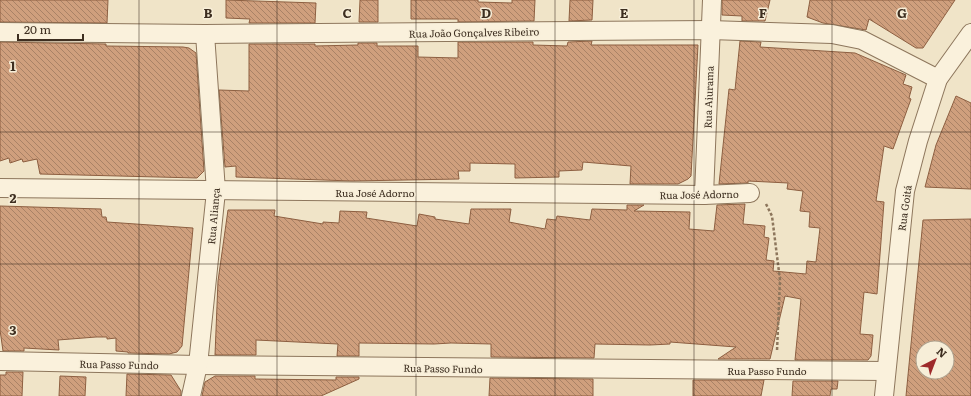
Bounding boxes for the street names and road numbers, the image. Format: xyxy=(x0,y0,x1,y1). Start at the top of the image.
street label: Rua João Gonçalves Ribeiro xyxy=(409,23,540,41)
street label: Rua Aiurama xyxy=(699,65,717,129)
street label: Rua Goitá xyxy=(893,183,915,232)
street label: Rua José Adorno xyxy=(335,185,415,200)
street label: Rua Aliança xyxy=(203,186,223,245)
street label: Rua José Adorno xyxy=(659,186,739,202)
street label: Rua Passo Fundo xyxy=(79,356,159,372)
street label: Rua Passo Fundo xyxy=(403,360,483,376)
street label: Rua Passo Fundo xyxy=(727,363,807,378)

